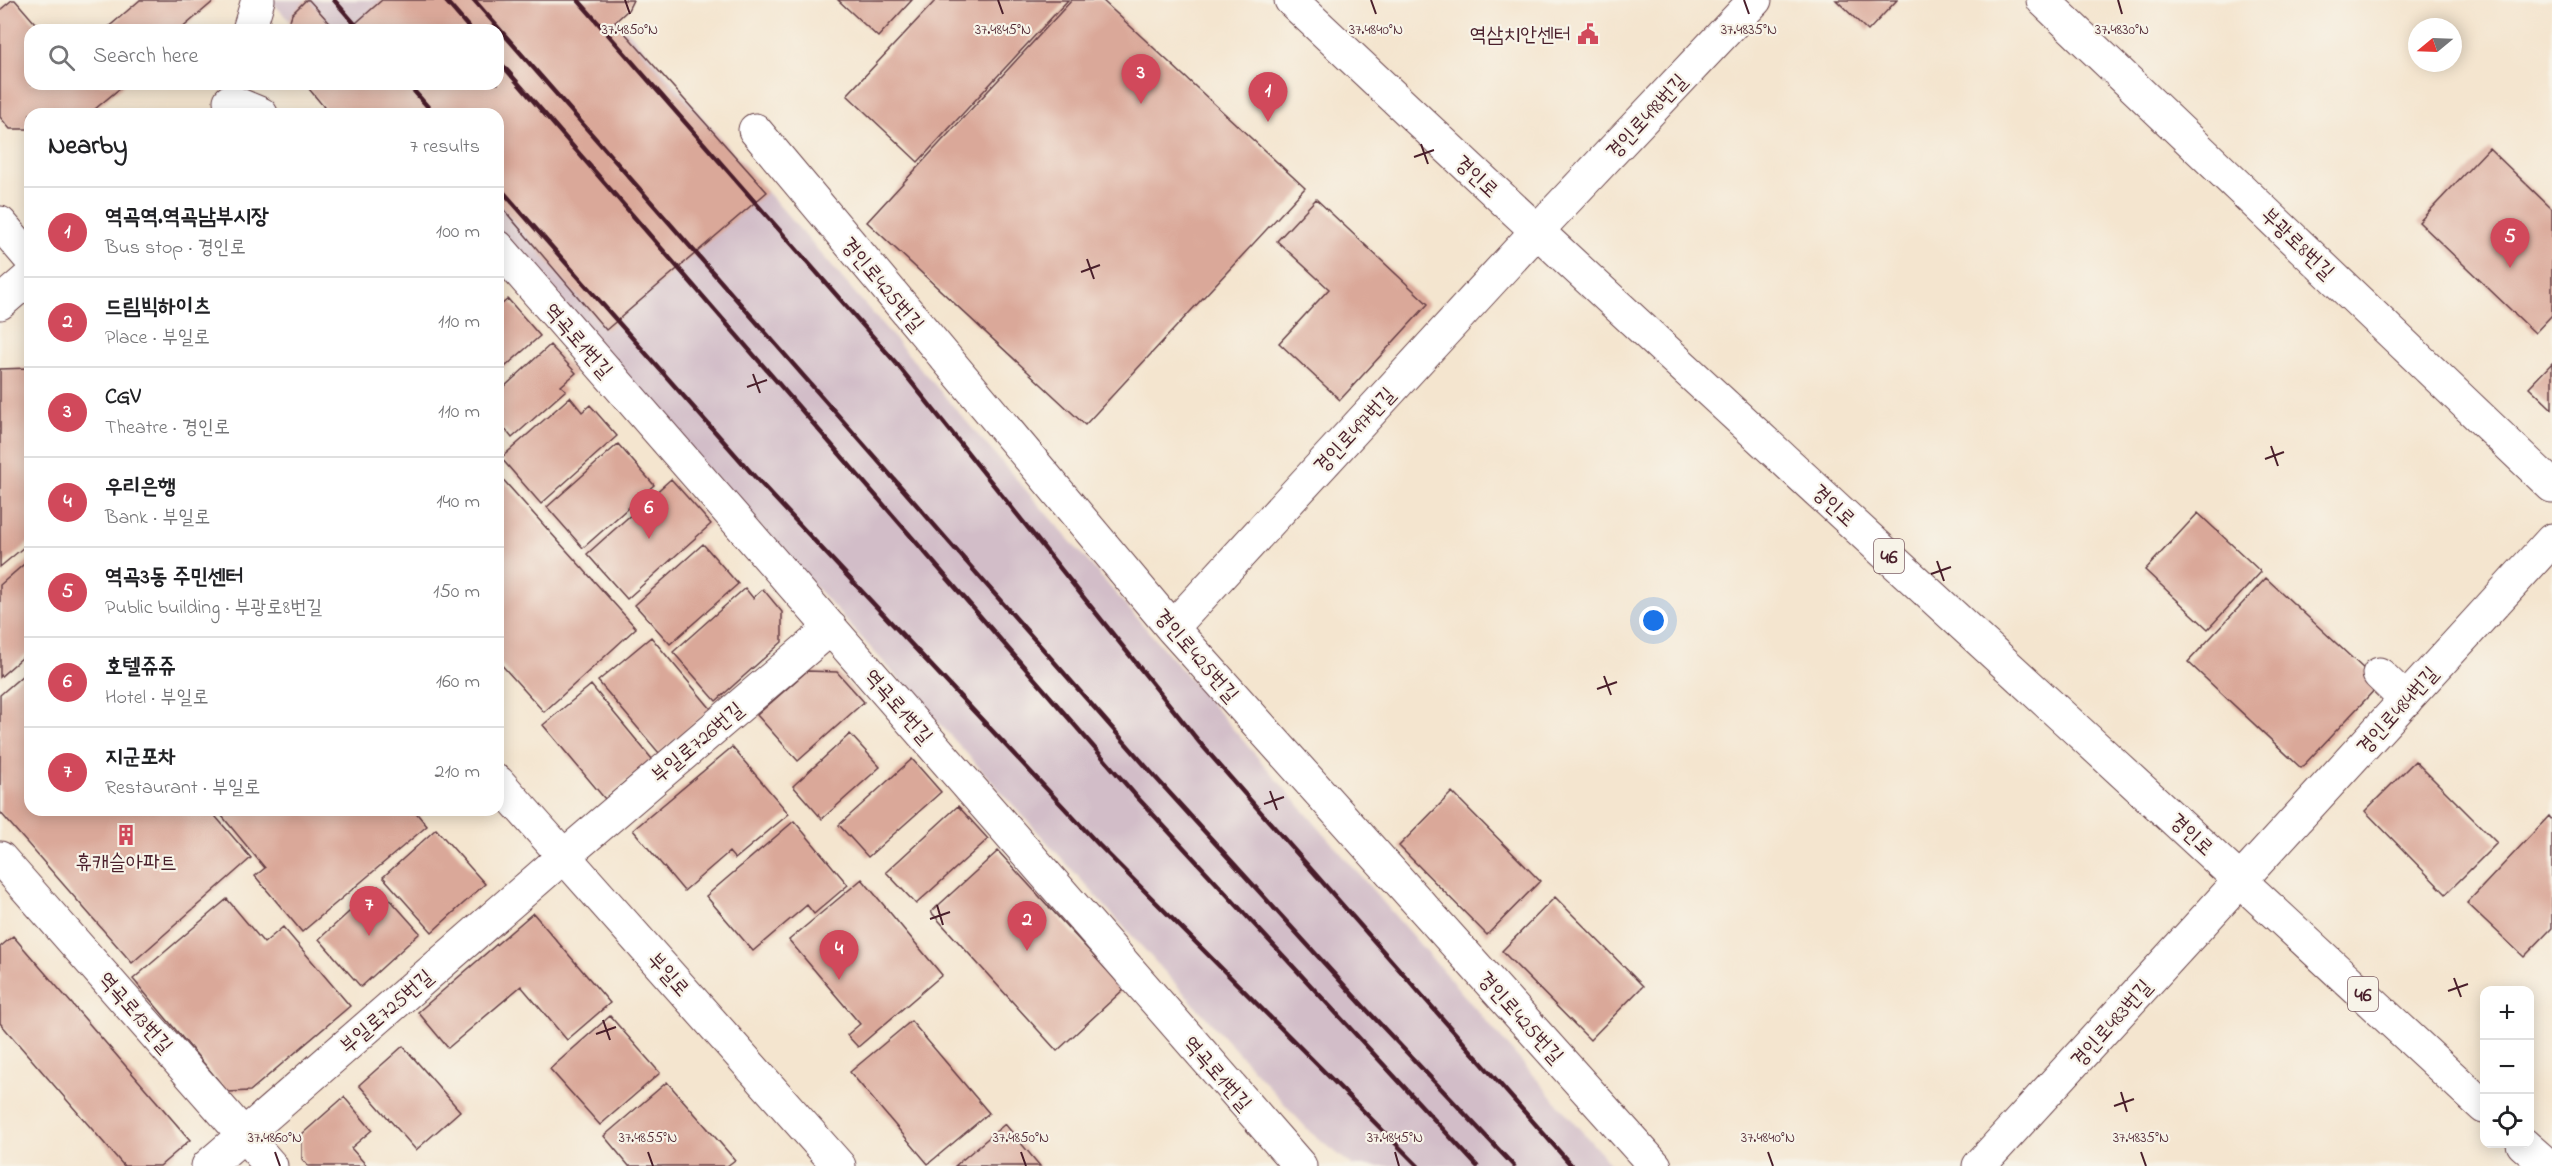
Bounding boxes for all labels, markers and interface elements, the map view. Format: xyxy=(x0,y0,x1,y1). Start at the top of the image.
north arrow xyxy=(2408,18,2462,72)
text: 37.4850°N xyxy=(602,19,658,41)
text: 37.4845°N xyxy=(975,19,1031,41)
text: 37.4840°N xyxy=(1349,19,1403,41)
text: 37.4835°N xyxy=(1721,19,1777,41)
text: 37.4830°N xyxy=(2095,19,2149,41)
place label: 역삼치안센터 xyxy=(1470,21,1571,51)
public building icon: 역삼치안센터 xyxy=(1576,22,1600,46)
search box xyxy=(24,24,504,90)
icon: search xyxy=(45,41,78,74)
text: Search here xyxy=(93,41,198,73)
pin: 3 xyxy=(1122,54,1160,104)
street label: 경인로498번길 xyxy=(1600,68,1695,167)
pin: 1 xyxy=(1248,72,1288,122)
text: Nearby xyxy=(48,128,127,166)
text: 7 results xyxy=(410,133,480,162)
street label: 경인로 xyxy=(1447,149,1504,206)
text: 역곡역.역곡남부시장 xyxy=(105,202,269,234)
street label: 부광로8번길 xyxy=(2253,202,2340,287)
text: 1 xyxy=(64,218,71,247)
text: 100 m xyxy=(436,218,480,247)
pin: 5 xyxy=(2490,218,2530,268)
street label: 경인로425번길 xyxy=(833,231,930,339)
text: Bus stop · 경인로 xyxy=(105,234,246,263)
text: 드림빅하이츠 xyxy=(105,292,211,324)
street label: 역곡로1번길 xyxy=(536,297,619,386)
text: 2 xyxy=(63,308,72,337)
text: 110 m xyxy=(438,308,480,337)
text: Place · 부일로 xyxy=(105,324,210,353)
text: CGV xyxy=(105,382,141,414)
street label: 경인로497번길 xyxy=(1308,382,1403,481)
text: 3 xyxy=(63,398,72,427)
text: 110 m xyxy=(438,398,480,427)
text: Theatre · 경인로 xyxy=(105,414,230,443)
text: 우리은행 xyxy=(105,472,176,504)
street label: 경인로 xyxy=(1804,478,1861,535)
text: 4 xyxy=(63,488,72,517)
text: 140 m xyxy=(436,488,480,517)
pin: 6 xyxy=(630,490,668,539)
text: Bank · 부일로 xyxy=(105,504,210,533)
road number: 46 xyxy=(1874,539,1904,573)
text: 역곡3동 주민센터 xyxy=(105,562,244,594)
text: 5 xyxy=(62,578,73,607)
text: 150 m xyxy=(433,578,480,607)
text: Public building · 부광로8번길 xyxy=(105,594,322,623)
street label: 경인로425번길 xyxy=(1146,603,1245,710)
your location xyxy=(1639,606,1668,635)
text: 호텔쥬쥬 xyxy=(105,652,176,684)
street label: 경인로484번길 xyxy=(2351,660,2446,762)
street label: 역곡로1번길 xyxy=(856,663,939,752)
text: 6 xyxy=(63,668,72,697)
text: 160 m xyxy=(436,668,480,697)
text: Hotel · 부일로 xyxy=(105,684,209,713)
street label: 부일로726번길 xyxy=(645,696,751,791)
text: 지군포차 xyxy=(105,742,176,774)
text: 7 xyxy=(63,758,72,787)
text: 210 m xyxy=(435,758,480,787)
text: Restaurant · 부일로 xyxy=(105,774,260,803)
street label: 경인로 xyxy=(2162,807,2219,864)
building icon: 휴캐슬아파트 xyxy=(114,823,138,847)
place label: 휴캐슬아파트 xyxy=(75,849,177,879)
pin: 7 xyxy=(350,886,388,936)
pin: 2 xyxy=(1008,902,1046,951)
pin: 4 xyxy=(820,930,858,980)
street label: 부일로 xyxy=(639,946,696,1004)
street label: 부일로725번길 xyxy=(334,963,441,1062)
street label: 경인로425번길 xyxy=(1470,965,1569,1071)
street label: 역곡로13번길 xyxy=(90,966,179,1061)
street label: 경인로483번길 xyxy=(2065,973,2160,1075)
road number: 46 xyxy=(2348,977,2378,1011)
map controls xyxy=(2480,986,2534,1148)
button: + xyxy=(2480,986,2534,1040)
street label: 역곡로1번길 xyxy=(1175,1030,1258,1119)
button: − xyxy=(2480,1040,2534,1094)
button: locate xyxy=(2480,1094,2534,1148)
text: 37.4860°N xyxy=(248,1127,302,1149)
text: 37.4855°N xyxy=(619,1127,677,1149)
text: 37.4850°N xyxy=(993,1127,1049,1149)
text: 37.4845°N xyxy=(1367,1127,1423,1149)
text: 37.4840°N xyxy=(1741,1127,1795,1149)
text: 37.4835°N xyxy=(2113,1127,2169,1149)

